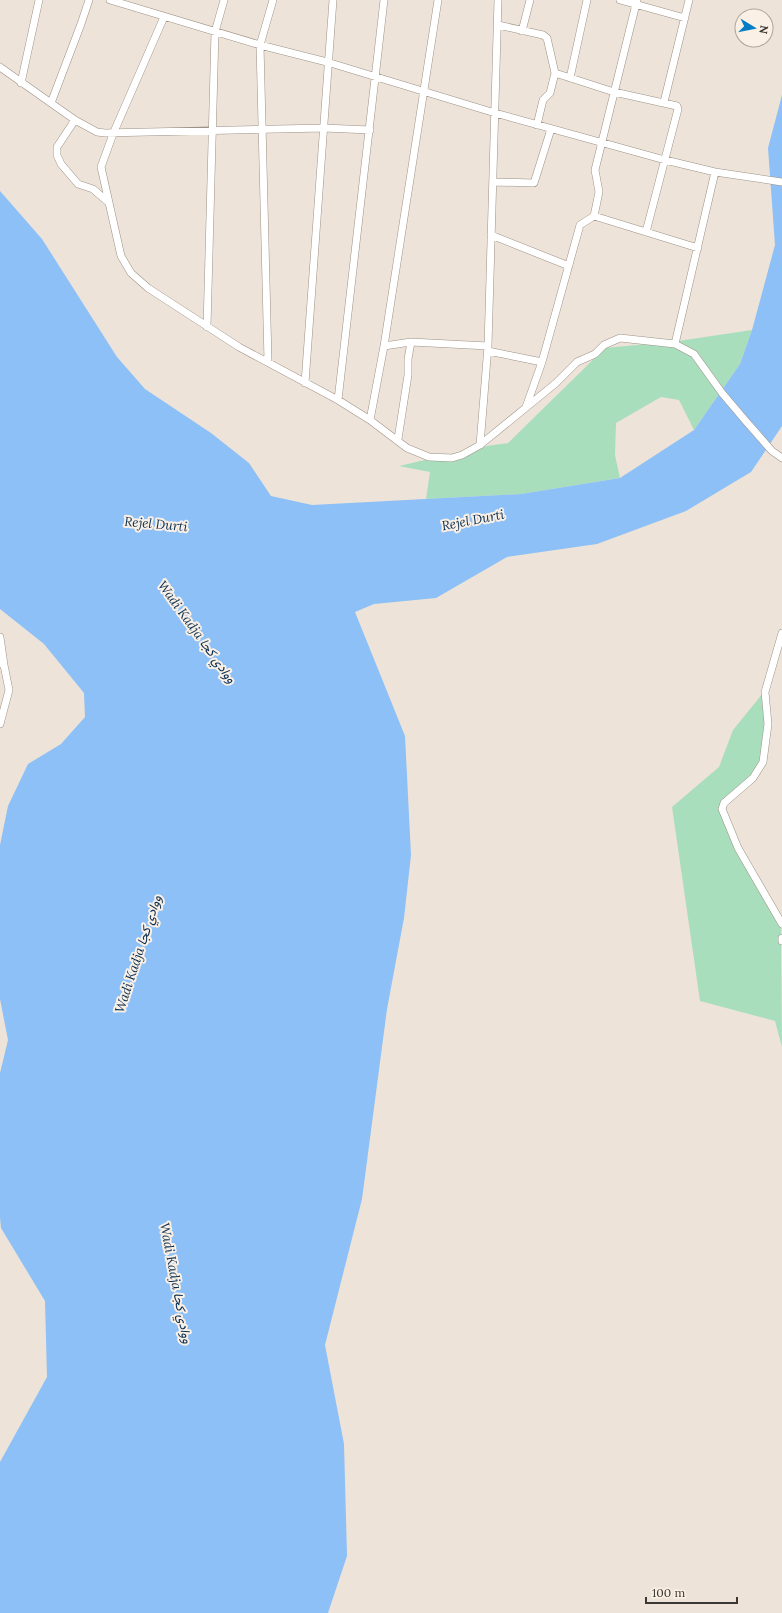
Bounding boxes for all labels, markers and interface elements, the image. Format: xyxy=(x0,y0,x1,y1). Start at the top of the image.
north arrow xyxy=(734,8,774,48)
text: N xyxy=(756,24,771,36)
water label: Rejel Durti xyxy=(440,505,507,534)
water label: Rejel Durti xyxy=(124,513,189,535)
water label: Wadi Kadja ووادي كجا xyxy=(152,577,240,688)
water label: Wadi Kadja ووادي كجا xyxy=(111,893,167,1016)
water label: Wadi Kadja ووادي كجا xyxy=(154,1221,196,1345)
scale bar xyxy=(646,1579,737,1605)
text: 100 m xyxy=(652,1585,685,1600)

